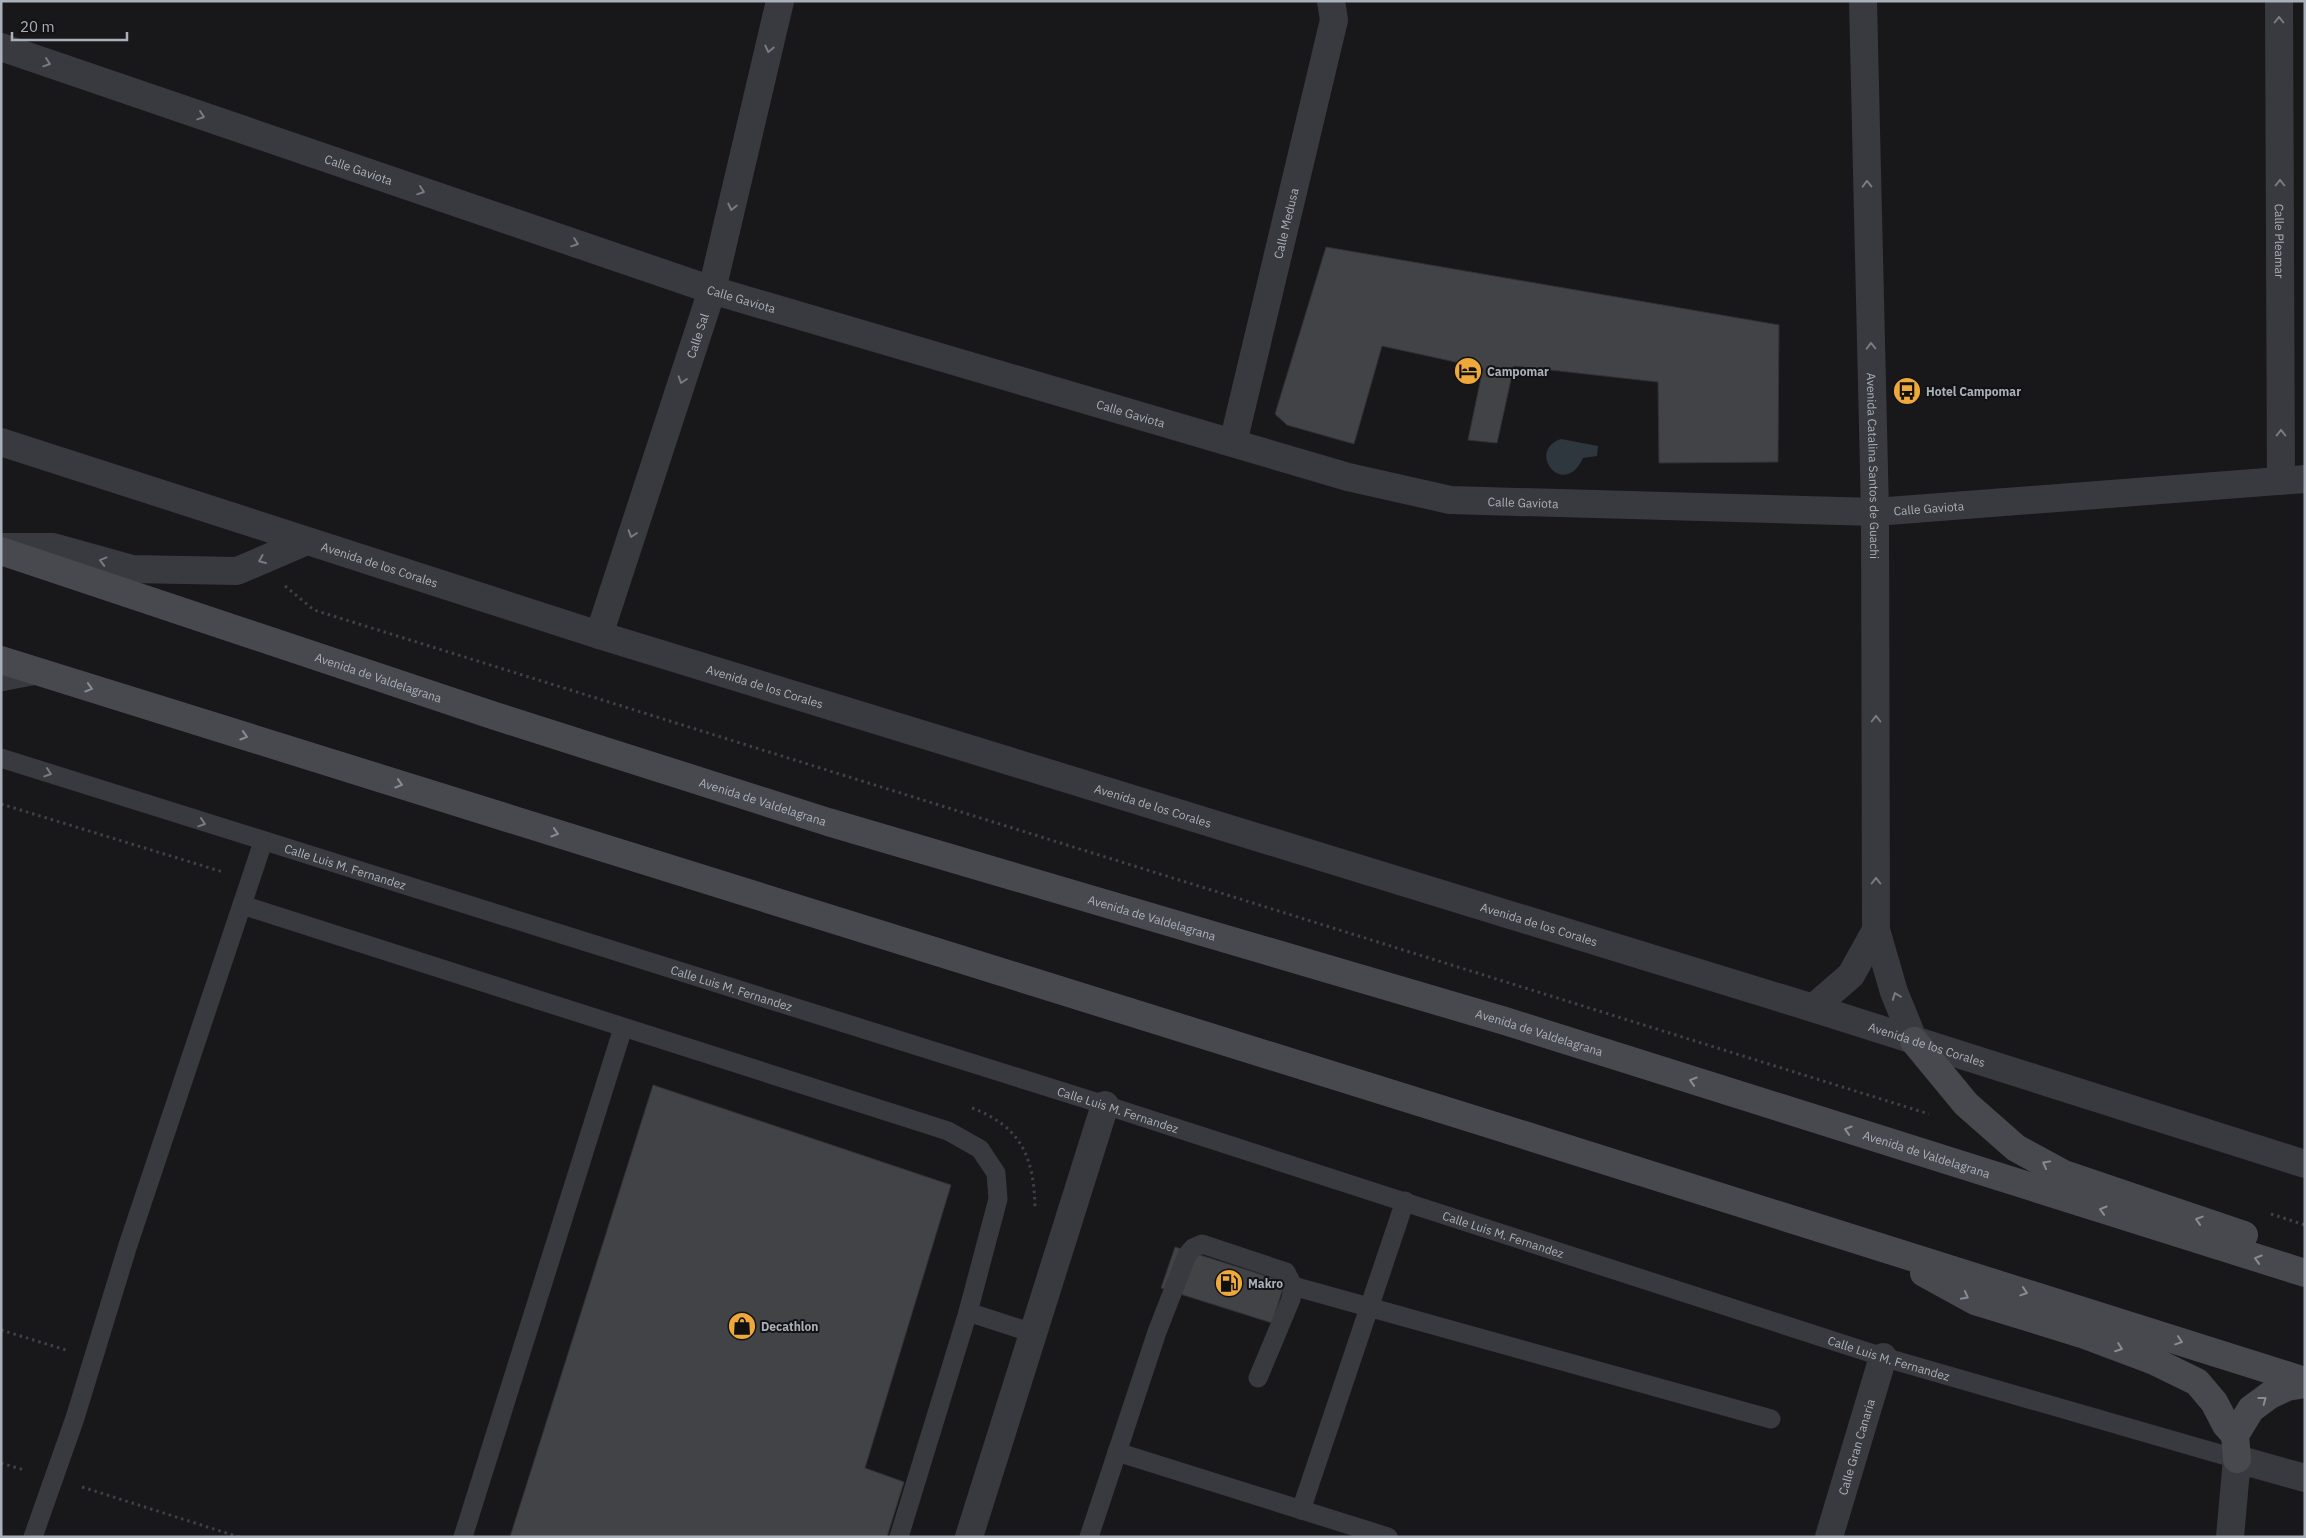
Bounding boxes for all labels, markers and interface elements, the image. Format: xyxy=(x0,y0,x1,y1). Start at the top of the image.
scale bar xyxy=(12,10,128,42)
one-way arrow xyxy=(2274,16,2284,24)
text: 20 m xyxy=(20,17,55,36)
one-way arrow xyxy=(764,44,775,53)
one-way arrow xyxy=(43,57,51,67)
one-way arrow xyxy=(196,110,205,120)
street label: Calle Gaviota xyxy=(323,151,395,188)
one-way arrow xyxy=(2274,178,2285,186)
one-way arrow xyxy=(1862,180,1872,188)
one-way arrow xyxy=(417,185,425,195)
street label: Calle Medusa xyxy=(1270,186,1301,260)
one-way arrow xyxy=(727,202,738,211)
street label: Calle Pleamar xyxy=(2272,204,2288,279)
one-way arrow xyxy=(570,237,579,247)
street label: Calle Gaviota xyxy=(705,281,778,316)
street label: Calle Sal xyxy=(683,311,711,360)
one-way arrow xyxy=(1866,342,1877,350)
hotel icon: Campomar xyxy=(1453,356,1483,386)
place label: Campomar xyxy=(1487,364,1549,379)
street label: Avenida Catalina Santos de Guachi xyxy=(1864,372,1883,559)
one-way arrow xyxy=(678,375,688,384)
bus stop icon: Hotel Campomar xyxy=(1892,376,1922,406)
place label: Hotel Campomar xyxy=(1926,384,2021,399)
street label: Calle Gaviota xyxy=(1095,396,1167,431)
one-way arrow xyxy=(2276,428,2286,436)
street label: Calle Gaviota xyxy=(1488,494,1559,511)
street label: Calle Gaviota xyxy=(1893,498,1965,518)
one-way arrow xyxy=(628,530,638,538)
street label: Avenida de los Corales xyxy=(320,538,440,590)
one-way arrow xyxy=(258,553,267,564)
one-way arrow xyxy=(100,557,108,567)
street label: Avenida de Valdelagrana xyxy=(313,649,444,705)
street label: Avenida de los Corales xyxy=(705,661,825,711)
one-way arrow xyxy=(84,682,93,692)
one-way arrow xyxy=(1871,715,1881,722)
one-way arrow xyxy=(240,730,248,740)
one-way arrow xyxy=(43,768,51,778)
street label: Avenida de Valdelagrana xyxy=(697,774,829,829)
one-way arrow xyxy=(395,779,403,789)
street label: Avenida de los Corales xyxy=(1093,780,1214,830)
one-way arrow xyxy=(198,817,206,827)
one-way arrow xyxy=(550,827,558,837)
street label: Calle Luis M. Fernandez xyxy=(283,840,408,893)
one-way arrow xyxy=(1871,877,1881,885)
street label: Avenida de Valdelagrana xyxy=(1086,891,1218,943)
street label: Avenida de los Corales xyxy=(1479,899,1600,949)
street label: Calle Luis M. Fernandez xyxy=(669,962,795,1014)
one-way arrow xyxy=(1892,992,1902,1001)
street label: Avenida de Valdelagrana xyxy=(1474,1005,1605,1059)
street label: Avenida de los Corales xyxy=(1867,1019,1987,1070)
one-way arrow xyxy=(1689,1076,1698,1086)
street label: Calle Luis M. Fernandez xyxy=(1055,1083,1181,1136)
one-way arrow xyxy=(1844,1125,1853,1135)
street label: Avenida de Valdelagrana xyxy=(1861,1127,1993,1181)
one-way arrow xyxy=(2043,1160,2052,1170)
one-way arrow xyxy=(2100,1206,2108,1216)
street label: Calle Luis M. Fernandez xyxy=(1441,1207,1566,1261)
one-way arrow xyxy=(2195,1216,2204,1226)
one-way arrow xyxy=(2255,1254,2263,1264)
fuel station icon: Makro xyxy=(1214,1268,1244,1298)
place label: Makro xyxy=(1248,1276,1283,1291)
one-way arrow xyxy=(2020,1287,2028,1297)
one-way arrow xyxy=(1960,1289,1969,1299)
shop icon: Decathlon xyxy=(727,1311,757,1341)
place label: Decathlon xyxy=(761,1319,818,1334)
street label: Calle Luis M. Fernandez xyxy=(1826,1332,1952,1384)
one-way arrow xyxy=(2175,1336,2183,1346)
one-way arrow xyxy=(2114,1342,2123,1352)
street label: Calle Gran Canaria xyxy=(1835,1397,1878,1497)
one-way arrow xyxy=(2257,1397,2267,1406)

